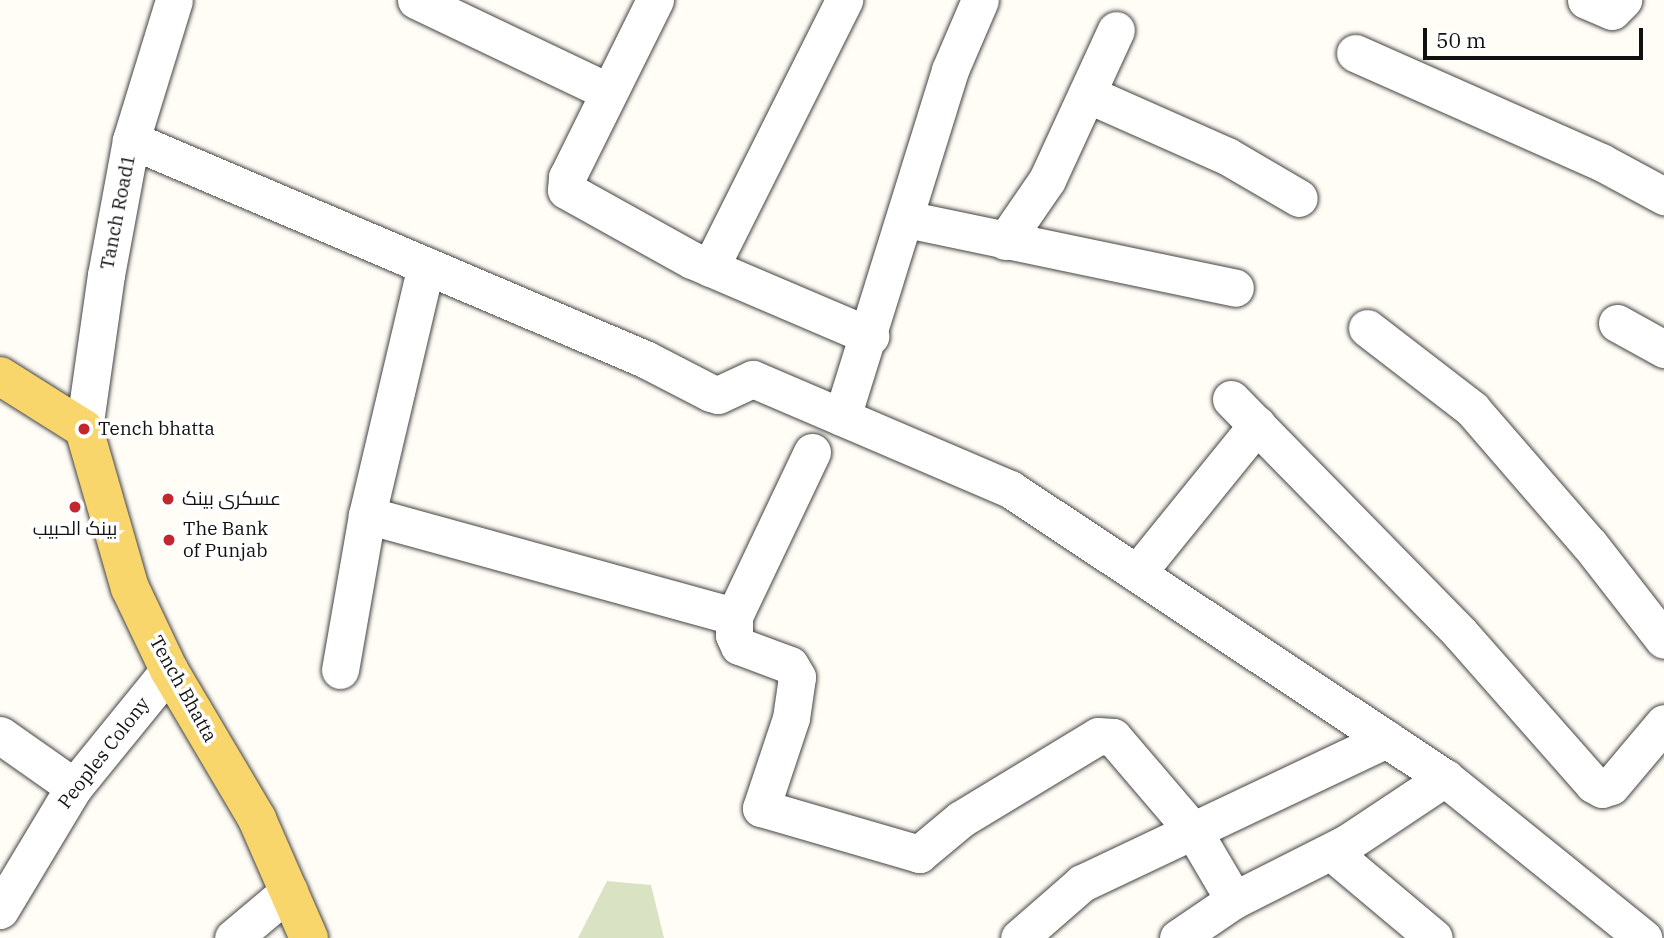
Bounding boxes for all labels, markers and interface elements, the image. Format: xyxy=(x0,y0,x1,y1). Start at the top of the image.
scale bar xyxy=(1426,14,1646,58)
text: 50 m xyxy=(1436,26,1486,54)
street label: Tanch Road1 xyxy=(96,152,140,272)
place label: Tench bhatta xyxy=(98,418,215,440)
marker: Tench bhatta xyxy=(76,421,92,437)
place label: عسکری بینک xyxy=(182,488,281,510)
marker: عسکری بینک xyxy=(160,491,176,507)
marker: بينک الحبيب xyxy=(67,499,83,515)
place label: بينک الحبيب xyxy=(33,518,117,540)
place label: The Bank of Punjab xyxy=(183,518,268,562)
marker: The Bank of Punjab xyxy=(161,532,177,548)
street label: Tench Bhatta xyxy=(144,632,222,746)
street label: Peoples Colony xyxy=(53,693,155,813)

